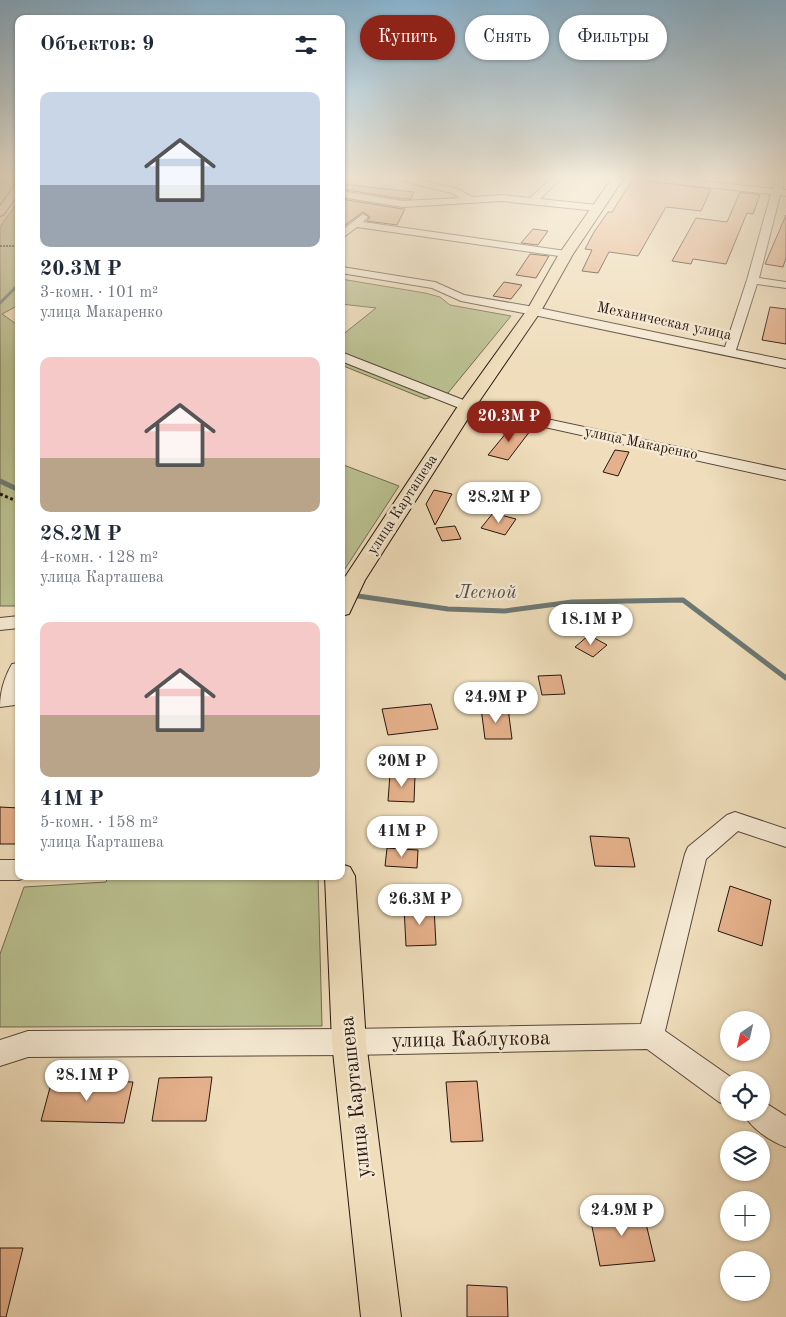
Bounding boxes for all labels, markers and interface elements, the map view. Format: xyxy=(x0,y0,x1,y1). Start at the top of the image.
chip: Купить xyxy=(360,15,455,60)
chip: Снять xyxy=(465,15,549,60)
chip: Фильтры xyxy=(559,15,667,60)
icon: filters xyxy=(292,31,320,59)
text: Объектов: 9 xyxy=(40,34,154,55)
icon: home xyxy=(135,125,225,215)
text: 20.3M ₽ xyxy=(40,259,122,280)
text: 3-комн. · 101 m² xyxy=(40,285,158,301)
street label: Механическая улица xyxy=(595,300,733,344)
text: улица Макаренко xyxy=(40,305,163,321)
icon: home xyxy=(135,390,225,480)
pin: 20.3M ₽ xyxy=(463,400,555,443)
text: 20.3M ₽ xyxy=(478,409,540,425)
street label: улица Макаренко xyxy=(583,425,699,463)
street label: улица Карташева xyxy=(365,452,441,558)
pin: 28.2M ₽ xyxy=(453,482,545,524)
text: 28.2M ₽ xyxy=(468,490,530,506)
text: 28.2M ₽ xyxy=(40,524,122,545)
text: 4-комн. · 128 m² xyxy=(40,550,158,566)
text: улица Карташева xyxy=(40,570,164,586)
water label: Лесной xyxy=(455,584,517,603)
pin: 18.1M ₽ xyxy=(545,604,637,646)
text: 18.1M ₽ xyxy=(560,612,622,628)
icon: home xyxy=(135,655,225,745)
pin: 24.9M ₽ xyxy=(450,682,542,724)
text: 24.9M ₽ xyxy=(465,690,527,706)
pin: 20M ₽ xyxy=(367,746,437,788)
text: 20M ₽ xyxy=(378,754,426,770)
text: 41M ₽ xyxy=(40,789,104,810)
text: 5-комн. · 158 m² xyxy=(40,815,158,831)
pin: 41M ₽ xyxy=(367,816,437,858)
text: 41M ₽ xyxy=(378,824,426,840)
text: улица Карташева xyxy=(40,835,164,851)
pin: 26.3M ₽ xyxy=(374,884,466,926)
text: 26.3M ₽ xyxy=(389,892,451,908)
north arrow xyxy=(720,1011,770,1061)
map controls xyxy=(720,1011,770,1301)
street label: улица Карташева xyxy=(337,1015,375,1179)
street label: улица Каблукова xyxy=(391,1028,551,1052)
pin: 28.1M ₽ xyxy=(41,1060,133,1102)
text: 28.1M ₽ xyxy=(56,1068,118,1084)
button: locate xyxy=(720,1071,770,1121)
button: layers xyxy=(720,1131,770,1181)
button: + xyxy=(720,1191,770,1241)
pin: 24.9M ₽ xyxy=(576,1194,668,1237)
text: 24.9M ₽ xyxy=(591,1203,653,1219)
button: − xyxy=(720,1251,770,1301)

